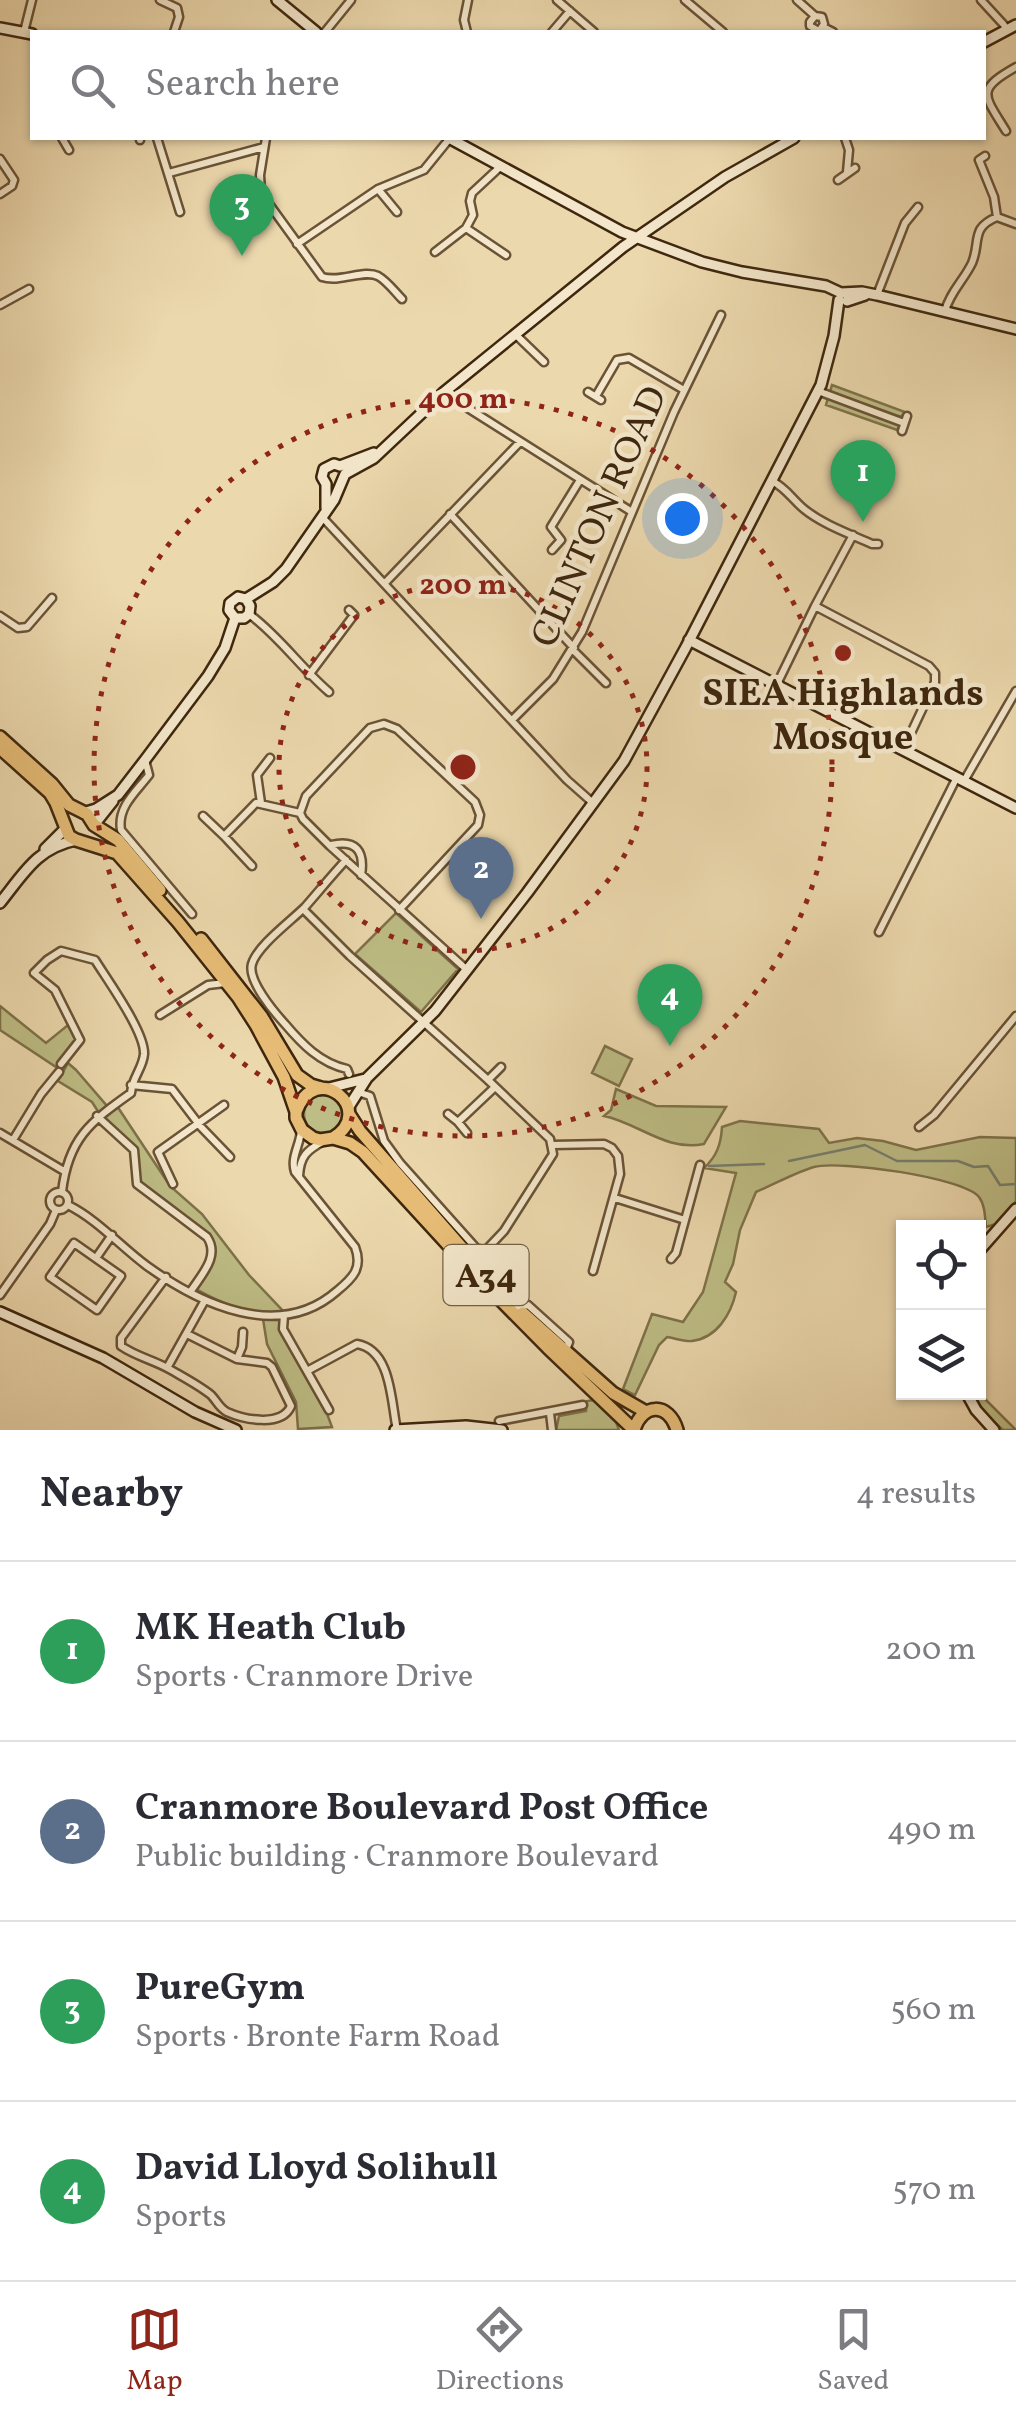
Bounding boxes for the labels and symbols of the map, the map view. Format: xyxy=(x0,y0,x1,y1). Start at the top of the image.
pin: 3 xyxy=(210,174,274,256)
street label: CLINTON ROAD xyxy=(520,378,682,656)
text: 400 m xyxy=(418,379,508,421)
pin: 1 xyxy=(830,440,896,522)
your location xyxy=(657,493,708,544)
text: 200 m xyxy=(419,565,507,607)
marker: SIEA Highlands Mosque xyxy=(832,642,854,664)
place label: SIEA Highlands Mosque xyxy=(702,669,984,766)
centre of rings xyxy=(445,749,481,785)
pin: 2 xyxy=(448,836,514,919)
pin: 4 xyxy=(638,964,702,1046)
road number: A34 xyxy=(444,1245,528,1305)

